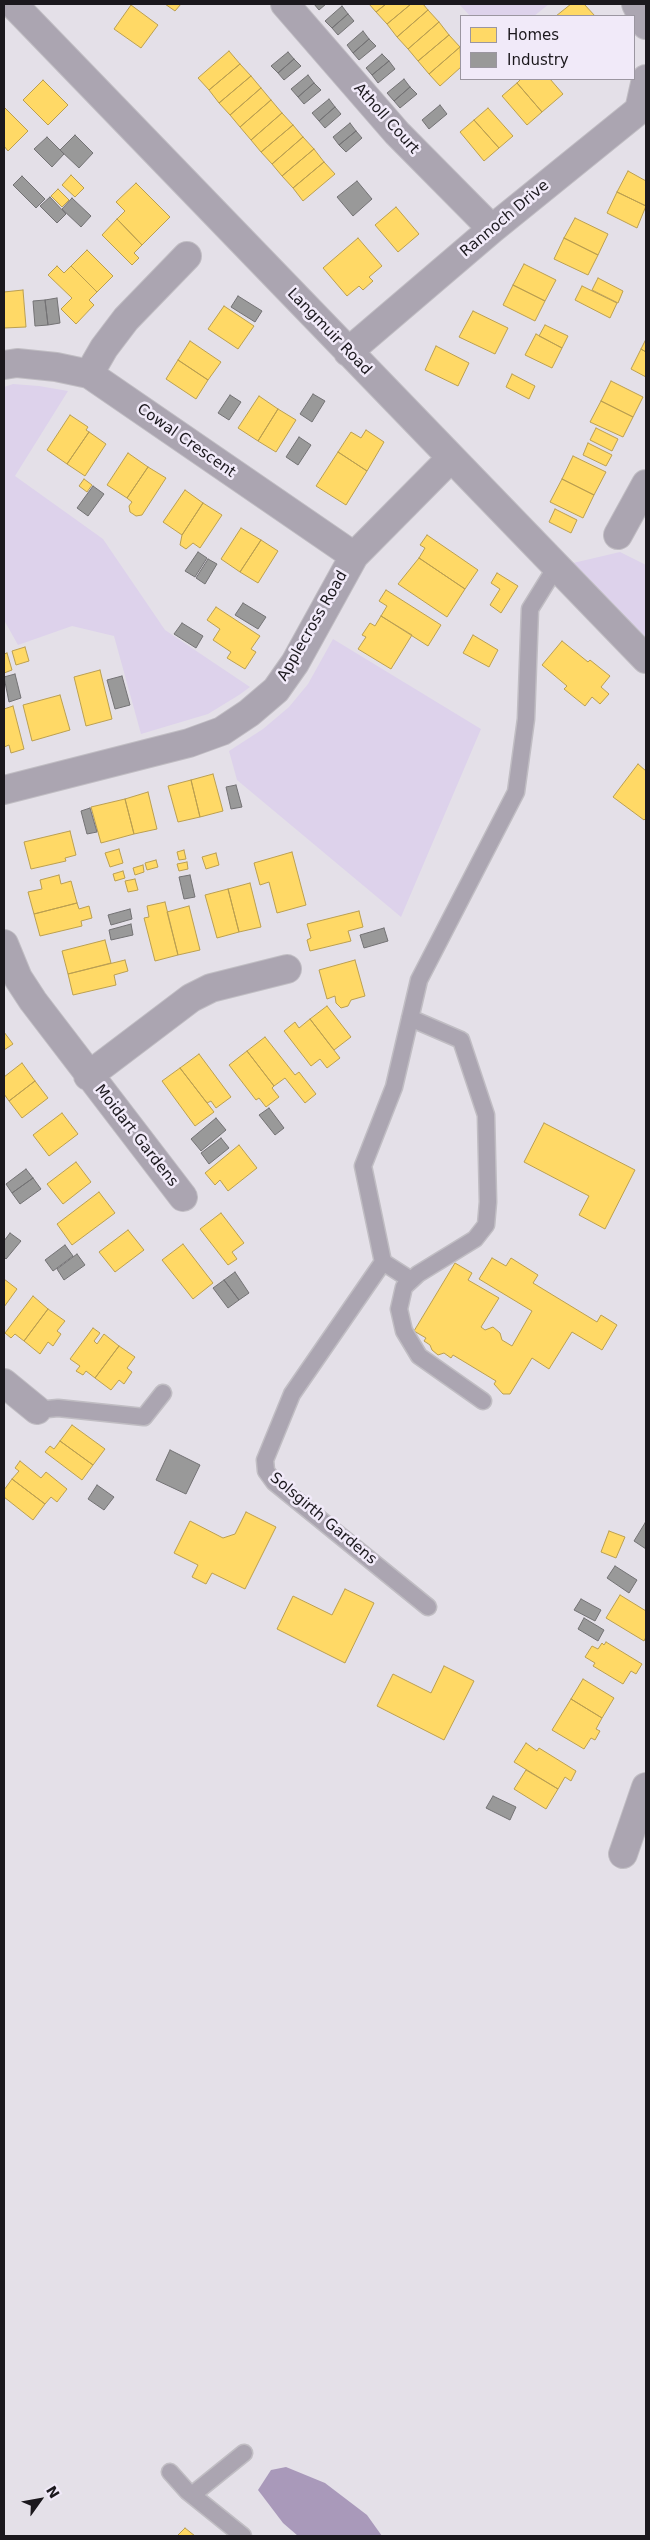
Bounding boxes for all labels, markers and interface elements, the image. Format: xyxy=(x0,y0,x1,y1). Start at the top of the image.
legend xyxy=(460,15,635,80)
text: Homes xyxy=(507,26,559,44)
text: Industry xyxy=(507,51,569,69)
street label: Atholl Court xyxy=(350,80,422,158)
street label: Rannoch Drive xyxy=(457,177,553,261)
street label: Langmuir Road xyxy=(283,285,375,379)
street label: Cowal Crescent xyxy=(133,400,239,482)
street label: Applecross Road xyxy=(274,568,352,684)
street label: Moidart Gardens xyxy=(91,1081,181,1191)
street label: Solsgirth Gardens xyxy=(266,1469,380,1569)
north arrow xyxy=(15,2475,65,2525)
text: N xyxy=(43,2483,63,2501)

